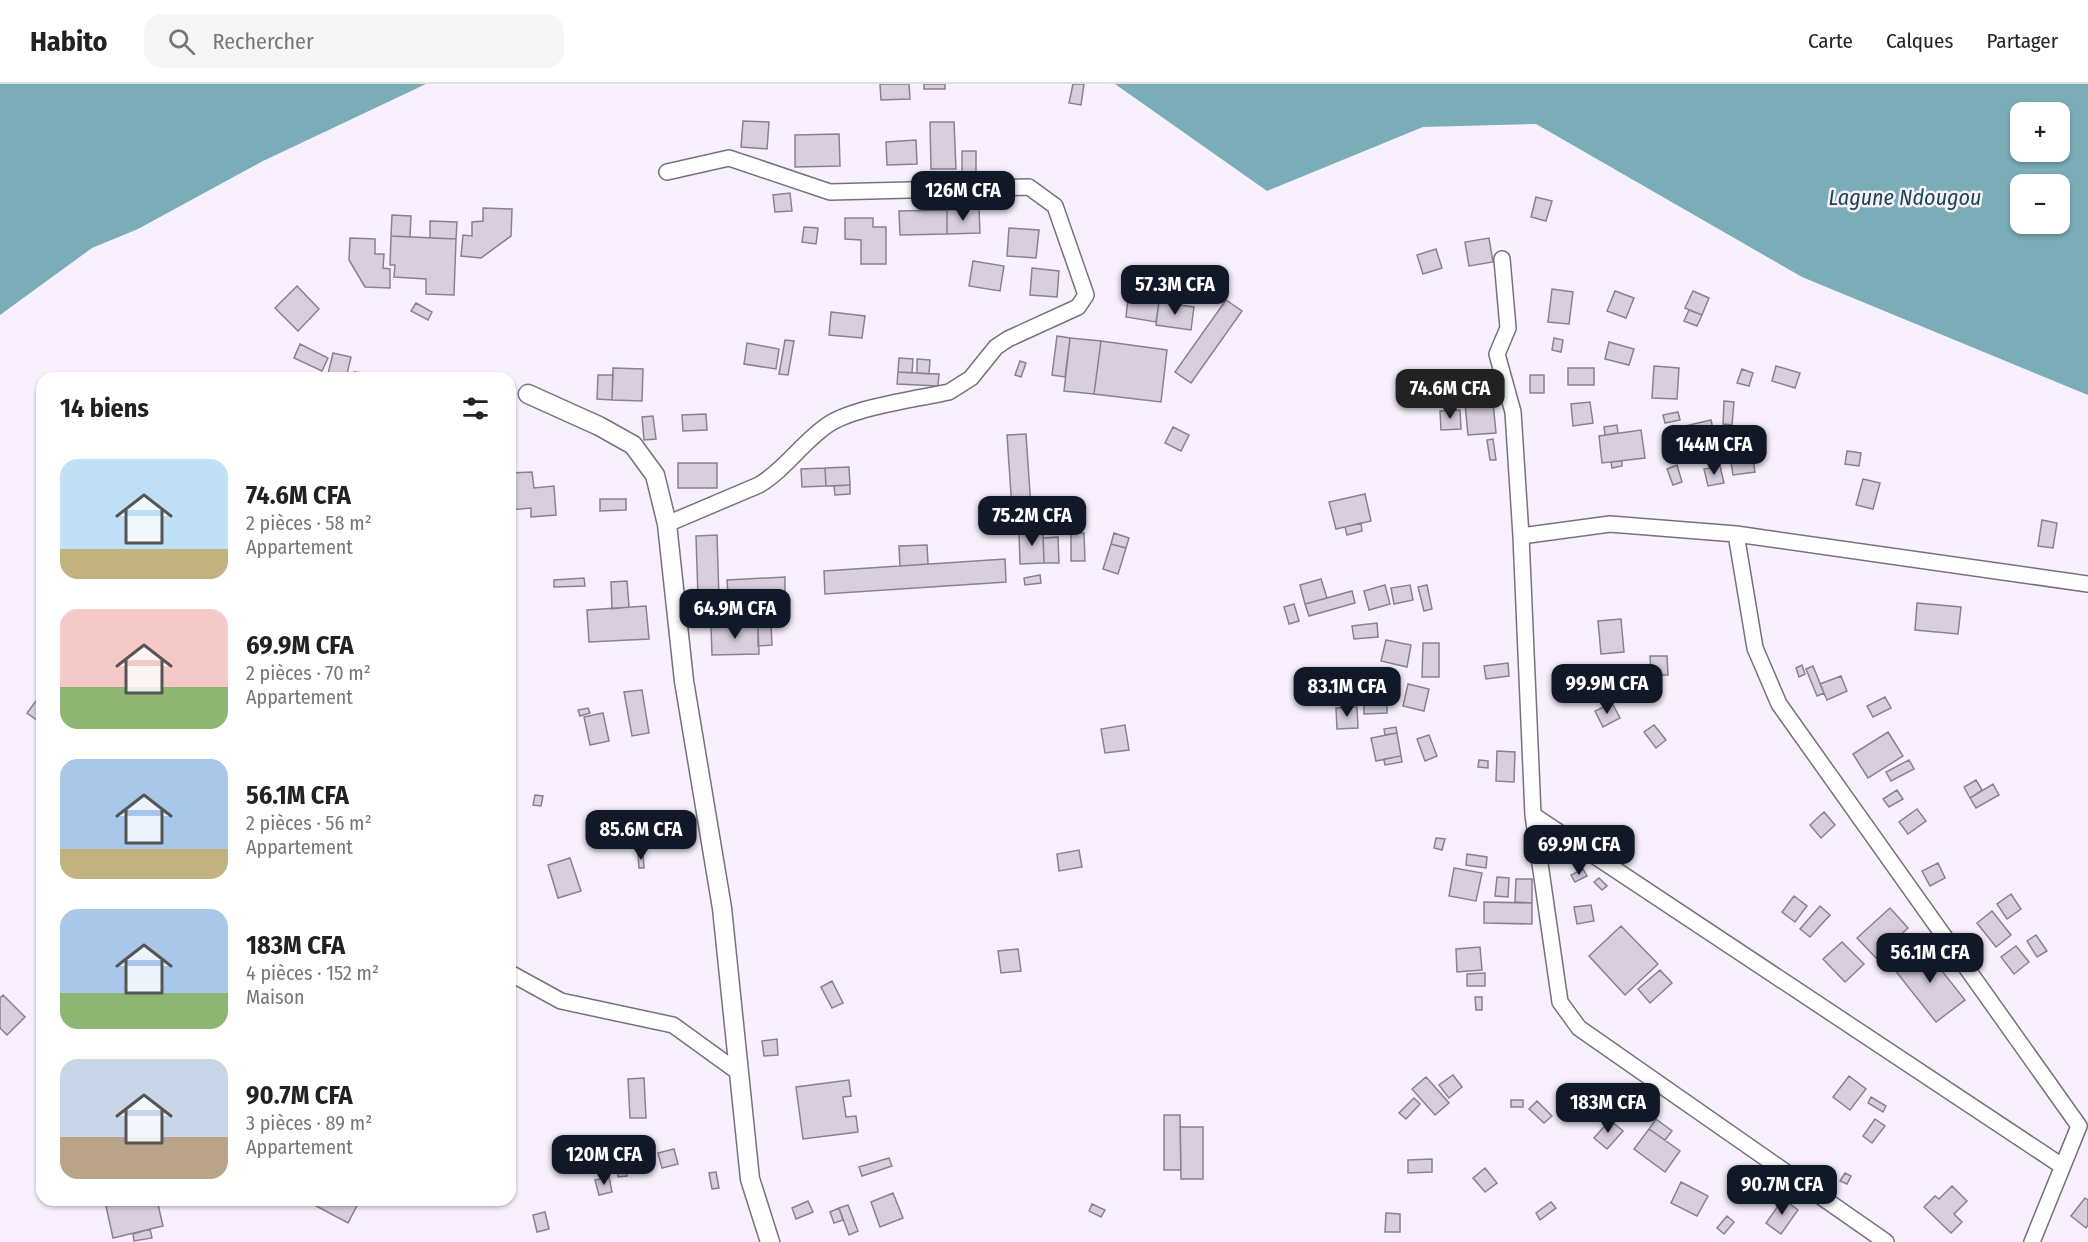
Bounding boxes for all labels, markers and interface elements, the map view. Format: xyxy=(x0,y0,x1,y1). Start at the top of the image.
search box xyxy=(144,14,564,68)
text: Habito xyxy=(30,25,108,58)
icon: search xyxy=(165,25,198,58)
text: Rechercher xyxy=(213,28,314,55)
text: Carte xyxy=(1808,28,1853,54)
text: Calques xyxy=(1886,28,1953,54)
text: Partager xyxy=(1986,28,2058,54)
map controls xyxy=(2010,102,2070,234)
button: + xyxy=(2010,102,2070,162)
pin: 126M CFA xyxy=(901,171,1025,222)
button: − xyxy=(2010,174,2070,234)
text: 126M CFA xyxy=(925,178,1001,202)
water label: Lagune Ndougou xyxy=(1829,184,1981,211)
pin: 57.3M CFA xyxy=(1106,265,1244,316)
text: 57.3M CFA xyxy=(1135,272,1215,296)
pin: 74.6M CFA xyxy=(1381,369,1519,420)
text: 74.6M CFA xyxy=(1410,376,1490,400)
icon: filters xyxy=(459,392,492,425)
text: 14 biens xyxy=(60,393,149,424)
pin: 144M CFA xyxy=(1652,425,1776,476)
text: 144M CFA xyxy=(1676,432,1752,456)
text: 74.6M CFA xyxy=(246,480,351,511)
icon: home xyxy=(108,483,180,555)
pin: 75.2M CFA xyxy=(963,496,1101,547)
text: 75.2M CFA xyxy=(992,503,1072,527)
text: 2 pièces · 58 m² xyxy=(246,511,372,535)
text: Appartement xyxy=(246,535,353,559)
pin: 64.9M CFA xyxy=(666,589,804,640)
text: 64.9M CFA xyxy=(694,596,776,620)
text: 69.9M CFA xyxy=(246,630,354,661)
icon: home xyxy=(108,633,180,705)
text: 2 pièces · 70 m² xyxy=(246,661,371,685)
pin: 99.9M CFA xyxy=(1538,664,1676,715)
pin: 83.1M CFA xyxy=(1278,667,1416,718)
text: 99.9M CFA xyxy=(1566,671,1648,695)
text: 83.1M CFA xyxy=(1308,674,1386,698)
text: Appartement xyxy=(246,685,353,709)
text: 56.1M CFA xyxy=(246,780,349,811)
icon: home xyxy=(108,783,180,855)
pin: 85.6M CFA xyxy=(572,810,710,861)
text: 2 pièces · 56 m² xyxy=(246,811,372,835)
text: 85.6M CFA xyxy=(600,817,682,841)
pin: 69.9M CFA xyxy=(1510,825,1648,876)
text: 69.9M CFA xyxy=(1538,832,1620,856)
text: Appartement xyxy=(246,835,353,859)
text: 183M CFA xyxy=(246,930,345,961)
icon: home xyxy=(108,933,180,1005)
pin: 56.1M CFA xyxy=(1861,933,1999,984)
text: 56.1M CFA xyxy=(1890,940,1970,964)
text: 4 pièces · 152 m² xyxy=(246,961,379,985)
text: Maison xyxy=(246,985,305,1009)
text: 90.7M CFA xyxy=(246,1080,353,1111)
icon: home xyxy=(108,1083,180,1155)
pin: 183M CFA xyxy=(1546,1083,1670,1134)
text: 183M CFA xyxy=(1570,1090,1646,1114)
text: 3 pièces · 89 m² xyxy=(246,1111,372,1135)
text: Appartement xyxy=(246,1135,353,1159)
pin: 120M CFA xyxy=(542,1135,666,1186)
text: 120M CFA xyxy=(566,1142,642,1166)
pin: 90.7M CFA xyxy=(1713,1165,1851,1216)
text: 90.7M CFA xyxy=(1741,1172,1823,1196)

